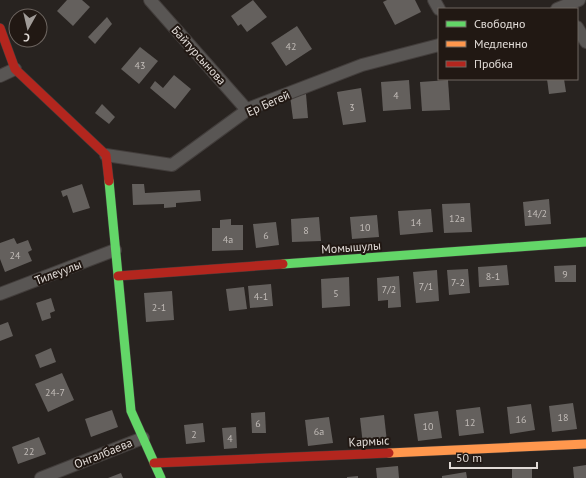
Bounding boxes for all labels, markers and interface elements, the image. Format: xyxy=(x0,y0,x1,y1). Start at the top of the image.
north arrow xyxy=(8,8,48,48)
legend xyxy=(438,8,578,80)
text: Свободно xyxy=(474,16,525,31)
street label: Байтурсынова xyxy=(169,22,229,88)
text: С xyxy=(23,31,31,45)
text: Медленно xyxy=(474,36,528,51)
house number: 42 xyxy=(286,40,296,53)
text: Пробка xyxy=(474,56,513,71)
house number: 43 xyxy=(135,59,145,72)
street label: Ер Бегей xyxy=(244,87,292,119)
house number: 4 xyxy=(393,89,399,102)
house number: 3 xyxy=(349,101,355,114)
house number: 14/2 xyxy=(527,207,547,220)
house number: 12а xyxy=(449,212,465,225)
house number: 14 xyxy=(411,216,422,229)
house number: 10 xyxy=(360,221,371,234)
house number: 8 xyxy=(303,224,309,237)
house number: 6 xyxy=(263,229,269,242)
house number: 4а xyxy=(223,233,233,246)
street label: Момышулы xyxy=(321,237,381,257)
house number: 24 xyxy=(10,249,21,262)
street label: Тилеуулы xyxy=(33,256,83,288)
house number: 9 xyxy=(562,268,568,281)
house number: 8-1 xyxy=(486,270,500,283)
house number: 7-2 xyxy=(451,276,465,289)
house number: 7/1 xyxy=(419,280,433,293)
house number: 7/2 xyxy=(382,283,396,296)
house number: 5 xyxy=(333,287,339,300)
house number: 4-1 xyxy=(254,290,268,303)
house number: 2-1 xyxy=(152,301,166,314)
house number: 24-7 xyxy=(45,386,65,399)
house number: 18 xyxy=(558,411,568,424)
house number: 16 xyxy=(516,413,526,426)
house number: 12 xyxy=(465,416,475,429)
house number: 6 xyxy=(255,417,261,430)
house number: 10 xyxy=(423,420,434,433)
house number: 6а xyxy=(314,425,324,438)
house number: 2 xyxy=(191,428,197,441)
house number: 4 xyxy=(227,432,233,445)
street label: Кармыс xyxy=(348,432,390,450)
street label: Онгалбаева xyxy=(72,435,134,471)
scale bar xyxy=(450,444,537,470)
house number: 22 xyxy=(24,445,34,458)
text: 50 m xyxy=(456,450,482,465)

